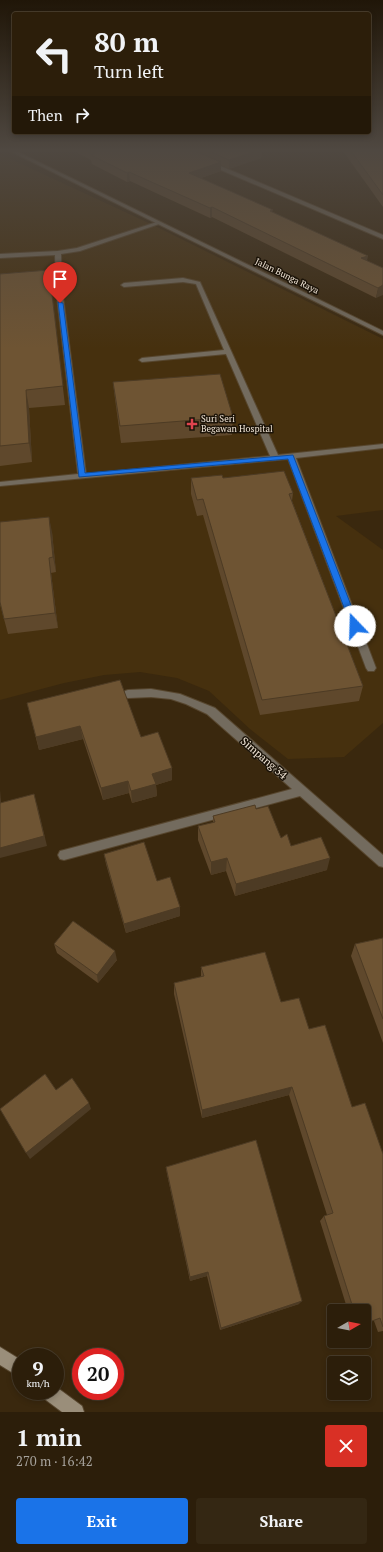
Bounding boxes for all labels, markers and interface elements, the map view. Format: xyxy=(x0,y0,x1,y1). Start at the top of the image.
text: 80 m xyxy=(94,23,159,60)
icon: left xyxy=(28,28,80,80)
text: Turn left xyxy=(94,59,164,83)
icon: right xyxy=(71,104,93,126)
text: Then xyxy=(28,105,63,125)
street label: Jalan Bunga Raya xyxy=(253,255,321,297)
pin xyxy=(43,262,77,303)
icon: arrive xyxy=(49,268,71,290)
place label: Suri Seri Begawan Hospital xyxy=(201,413,273,435)
marker: Suri Seri Begawan Hospital xyxy=(186,418,198,430)
position arrow xyxy=(334,605,376,647)
street label: Simpang 34 xyxy=(238,734,290,782)
north arrow xyxy=(327,1304,371,1348)
map controls xyxy=(327,1304,371,1400)
speed limit sign: 20 xyxy=(72,1348,124,1400)
text: 9 xyxy=(32,1355,44,1382)
button: layers xyxy=(327,1356,371,1400)
text: km/h xyxy=(26,1377,50,1390)
text: 1 min xyxy=(16,1421,82,1453)
button: close xyxy=(325,1425,367,1467)
text: 270 m · 16:42 xyxy=(16,1452,93,1470)
button: Exit xyxy=(16,1498,188,1544)
button: Share xyxy=(196,1498,367,1544)

